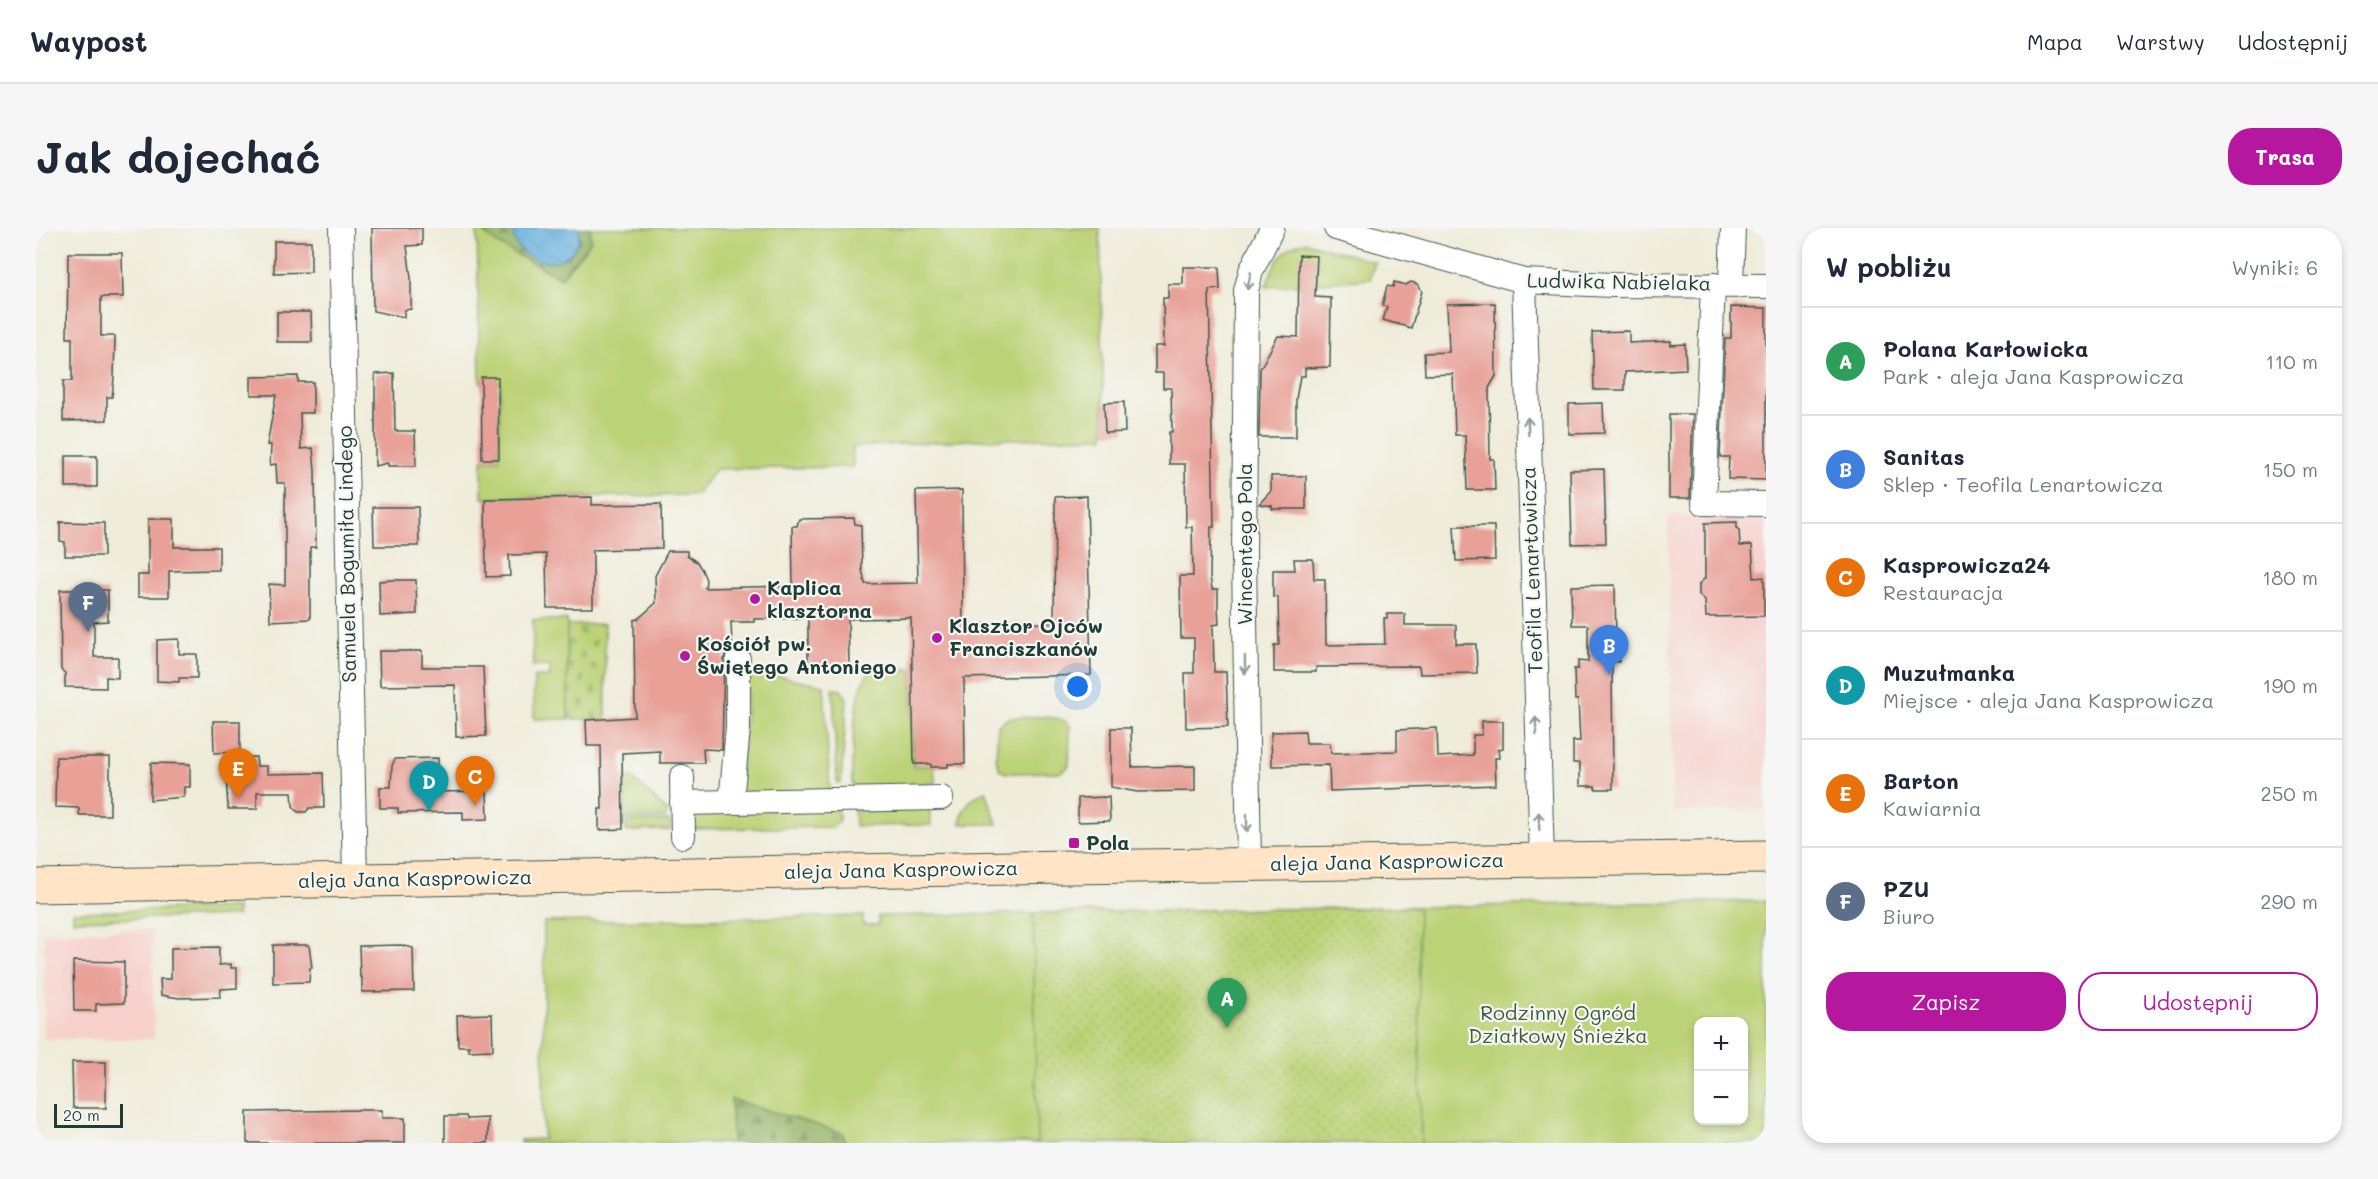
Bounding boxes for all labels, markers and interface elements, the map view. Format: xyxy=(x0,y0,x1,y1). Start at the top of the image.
text: Waypost xyxy=(30,23,147,59)
text: Mapa xyxy=(2027,28,2083,55)
text: Warstwy xyxy=(2116,28,2205,55)
text: Udostępnij xyxy=(2238,28,2348,55)
button: Trasa xyxy=(2228,128,2342,185)
text: Jak dojechać xyxy=(36,129,321,184)
text: W pobliżu xyxy=(1826,250,1952,284)
text: Wyniki: 6 xyxy=(2231,254,2318,280)
street label: Ludwika Nabielaka xyxy=(1527,266,1711,296)
one-way arrow xyxy=(1242,271,1254,290)
text: Polana Karłowicka xyxy=(1883,334,2088,363)
text: A xyxy=(1839,348,1852,374)
text: 110 m xyxy=(2265,348,2318,374)
text: Park · aleja Jana Kasprowicza xyxy=(1883,363,2184,389)
one-way arrow xyxy=(1522,416,1534,436)
street label: Samuela Bogumiła Lindego xyxy=(331,425,361,683)
text: Sanitas xyxy=(1883,442,1965,471)
text: B xyxy=(1839,456,1852,482)
text: 150 m xyxy=(2263,456,2318,482)
street label: Wincentego Pola xyxy=(1231,463,1257,625)
street label: Teofila Lenartowicza xyxy=(1514,466,1548,674)
text: Sklep · Teofila Lenartowicza xyxy=(1883,471,2163,497)
text: Kasprowicza24 xyxy=(1883,550,2050,579)
text: C xyxy=(1838,564,1853,590)
text: 180 m xyxy=(2262,564,2318,590)
place label: Kaplica klasztorna xyxy=(767,574,872,623)
text: Restauracja xyxy=(1883,579,2004,605)
pin: F xyxy=(68,582,108,632)
marker: Kaplica klasztorna xyxy=(748,592,762,606)
place label: Klasztor Ojców Franciszkanów xyxy=(949,612,1103,661)
pin: B xyxy=(1590,626,1628,675)
place label: Kościół pw. Świętego Antoniego xyxy=(697,630,896,679)
marker: Klasztor Ojców Franciszkanów xyxy=(930,631,944,645)
marker: Kościół pw. Świętego Antoniego xyxy=(678,649,692,663)
one-way arrow xyxy=(1239,654,1251,674)
text: Muzułmanka xyxy=(1883,658,2015,687)
your location xyxy=(1063,672,1092,701)
text: D xyxy=(1838,672,1853,698)
text: 190 m xyxy=(2263,672,2318,698)
text: Miejsce · aleja Jana Kasprowicza xyxy=(1883,687,2214,713)
one-way arrow xyxy=(1531,716,1542,736)
pin: E xyxy=(218,748,258,798)
pin: C xyxy=(456,756,494,806)
pin: D xyxy=(410,762,448,811)
text: Barton xyxy=(1883,766,1959,795)
text: E xyxy=(1839,780,1852,806)
text: 250 m xyxy=(2261,780,2318,806)
text: Kawiarnia xyxy=(1883,795,1981,821)
one-way arrow xyxy=(1534,812,1545,832)
one-way arrow xyxy=(1242,813,1253,833)
place label: Pola xyxy=(1086,829,1129,855)
marker: Pola xyxy=(1067,836,1081,850)
street label: aleja Jana Kasprowicza xyxy=(1270,846,1504,876)
street label: aleja Jana Kasprowicza xyxy=(784,854,1018,884)
street label: aleja Jana Kasprowicza xyxy=(298,863,532,893)
text: PZU xyxy=(1883,874,1929,903)
text: F xyxy=(1839,888,1852,914)
text: 290 m xyxy=(2260,888,2318,914)
text: Biuro xyxy=(1883,903,1934,929)
button: Zapisz xyxy=(1826,972,2066,1031)
button: Udostępnij xyxy=(2078,972,2318,1031)
pin: A xyxy=(1208,978,1246,1028)
park label: Rodzinny Ogród Działkowy Śnieżka xyxy=(1468,999,1648,1048)
map controls xyxy=(1694,1017,1748,1125)
button: + xyxy=(1694,1017,1748,1071)
button: − xyxy=(1694,1071,1748,1125)
scale bar xyxy=(54,1101,123,1128)
text: 20 m xyxy=(63,1104,100,1125)

